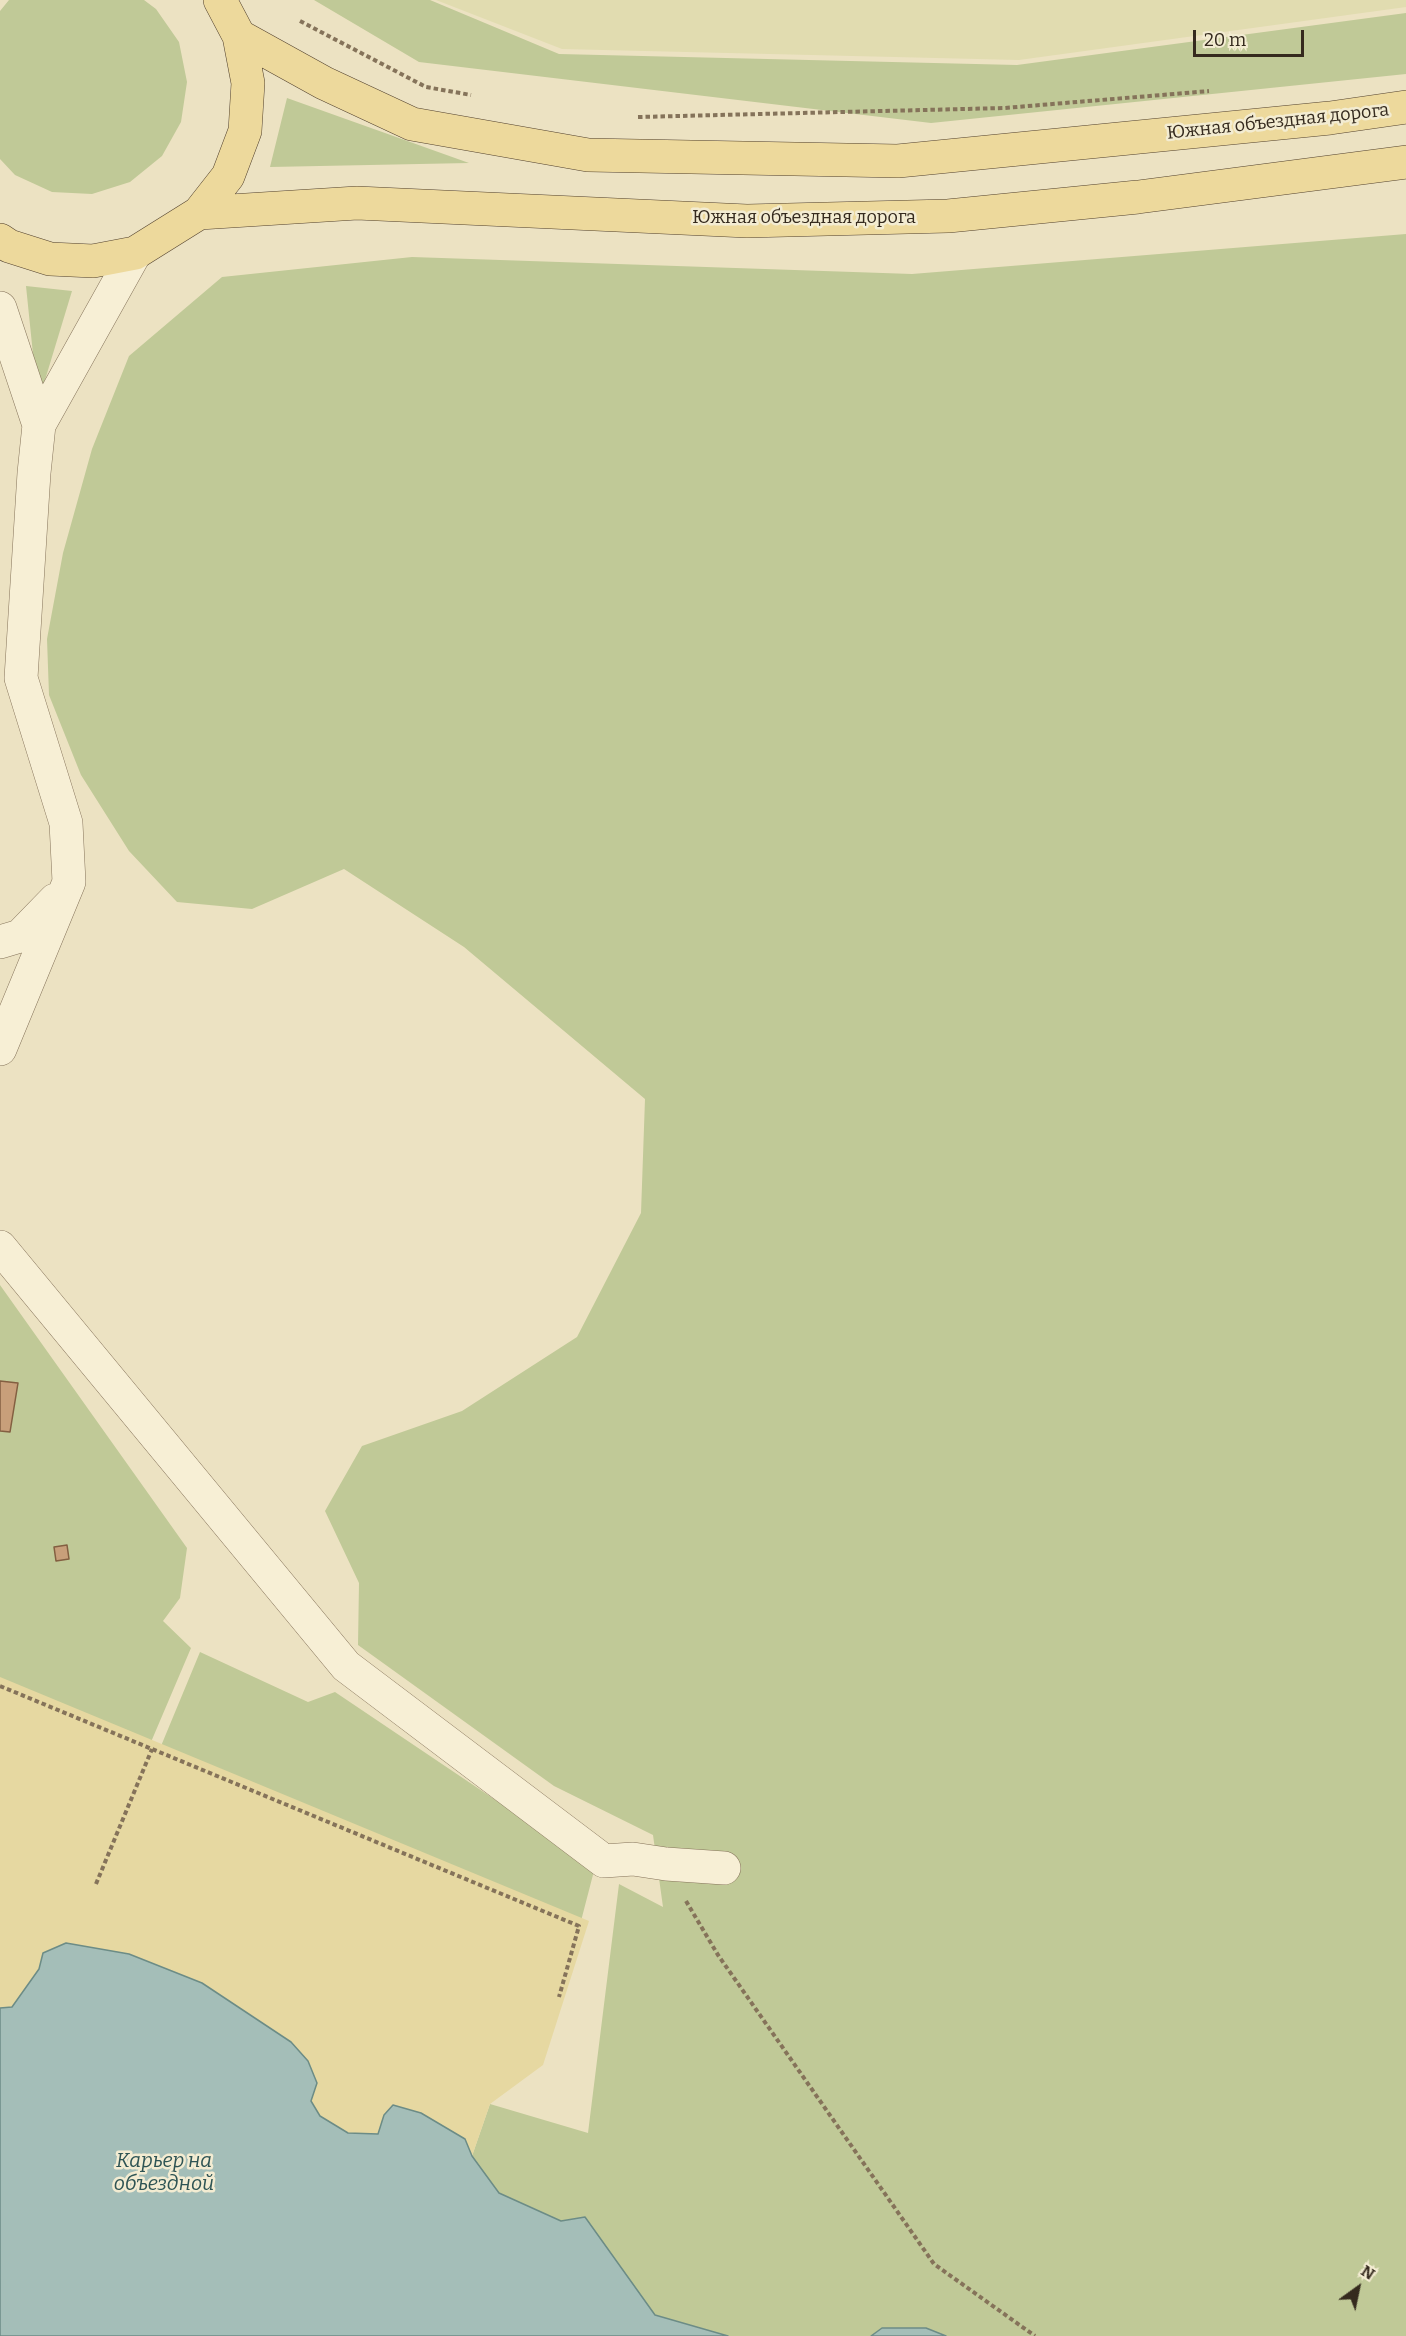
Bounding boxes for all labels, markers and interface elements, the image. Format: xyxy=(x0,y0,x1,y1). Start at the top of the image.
scale bar xyxy=(1196,18,1307,56)
text: 20 m xyxy=(1204,29,1246,51)
street label: Южная объездная дорога xyxy=(1166,100,1390,144)
street label: Южная объездная дорога xyxy=(692,207,916,229)
water label: Карьер на объездной xyxy=(114,2149,214,2196)
north arrow xyxy=(1328,2258,1388,2318)
text: N xyxy=(1358,2261,1378,2284)

